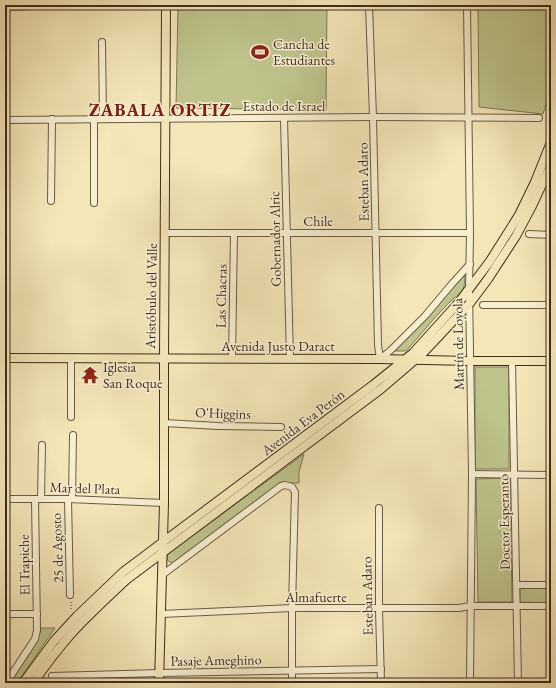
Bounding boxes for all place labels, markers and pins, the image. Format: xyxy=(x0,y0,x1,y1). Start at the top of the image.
place label: Cancha de Estudiantes xyxy=(273,35,336,69)
sports icon: Cancha de Estudiantes xyxy=(250,42,270,62)
place label: Iglesia San Roque xyxy=(103,358,163,392)
temple icon: Iglesia San Roque xyxy=(80,365,100,385)

